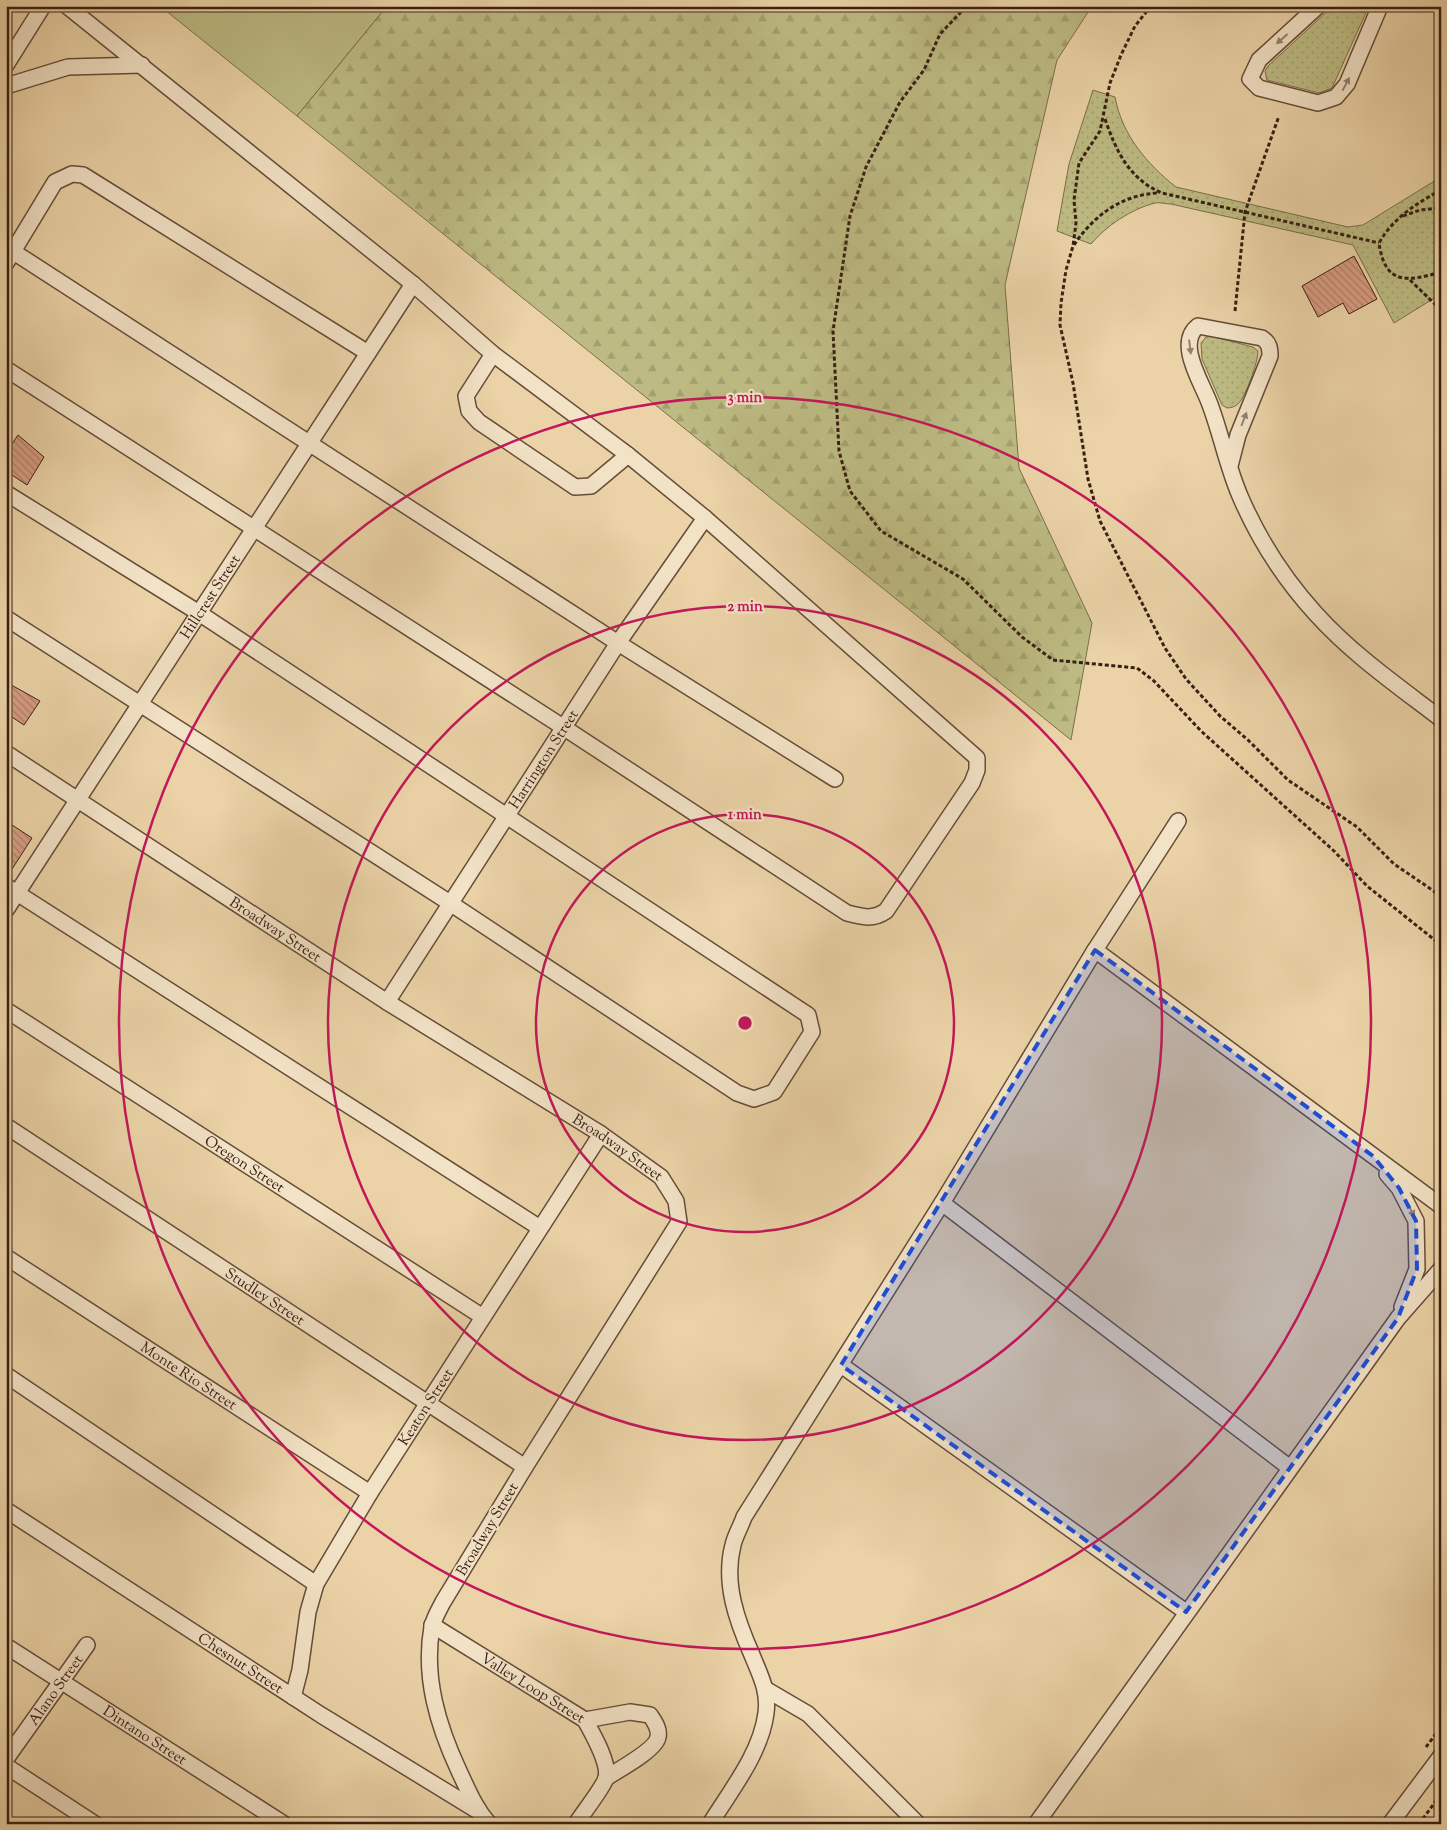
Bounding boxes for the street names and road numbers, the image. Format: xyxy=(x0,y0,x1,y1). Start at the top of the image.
street label: Hillcrest Street xyxy=(176,551,246,644)
street label: Harrington Street xyxy=(505,706,584,814)
street label: Broadway Street xyxy=(225,893,325,968)
street label: Broadway Street xyxy=(568,1110,667,1187)
street label: Oregon Street xyxy=(200,1131,288,1199)
street label: Studley Street xyxy=(220,1264,308,1331)
street label: Monte Rio Street xyxy=(136,1338,240,1416)
street label: Keaton Street xyxy=(394,1365,459,1450)
street label: Broadway Street xyxy=(452,1479,524,1580)
street label: Chesnut Street xyxy=(193,1628,287,1700)
street label: Valley Loop Street xyxy=(476,1649,589,1729)
street label: Alano Street xyxy=(24,1651,89,1730)
street label: Dintano Street xyxy=(98,1702,190,1771)

